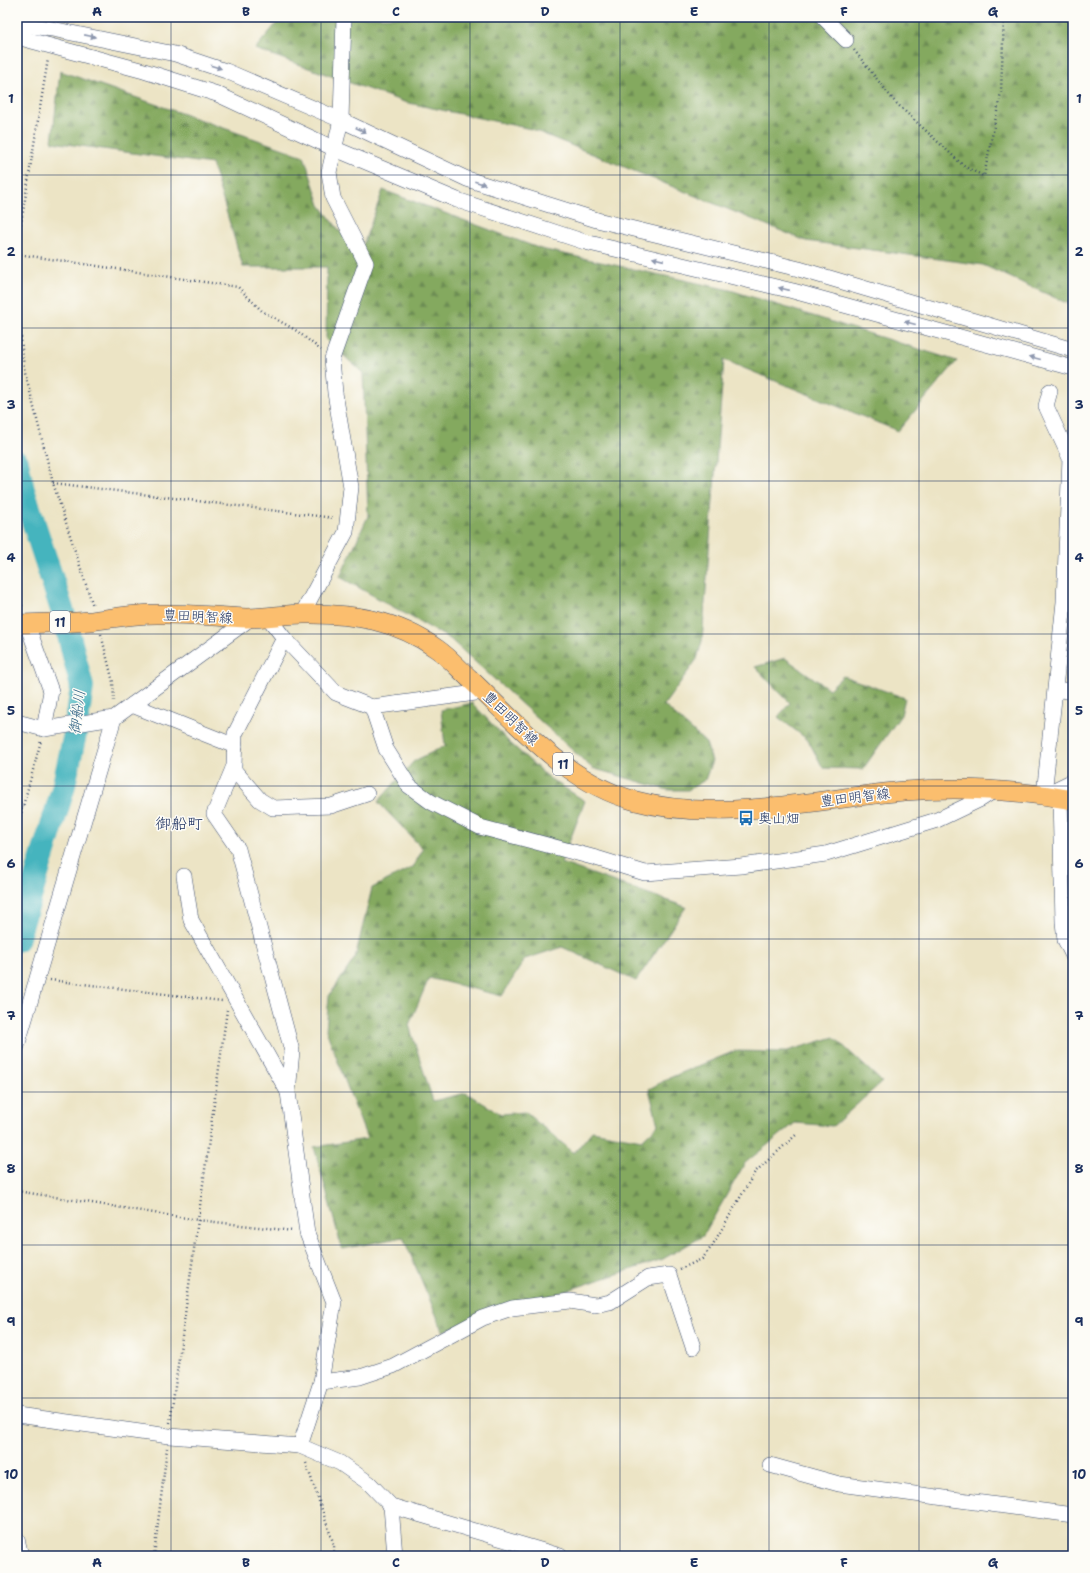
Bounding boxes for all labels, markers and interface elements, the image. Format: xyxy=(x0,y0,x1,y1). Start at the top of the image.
text: A xyxy=(92,3,102,20)
text: B xyxy=(242,3,250,20)
text: C xyxy=(392,3,400,20)
text: D xyxy=(540,3,550,20)
text: E xyxy=(690,3,699,20)
text: F xyxy=(840,3,848,20)
text: G xyxy=(988,3,999,20)
one-way arrow xyxy=(84,34,96,40)
one-way arrow xyxy=(210,64,222,70)
text: 1 xyxy=(8,90,14,107)
text: 1 xyxy=(1076,90,1082,107)
one-way arrow xyxy=(355,127,367,133)
one-way arrow xyxy=(474,180,486,186)
text: 2 xyxy=(6,243,16,260)
text: 2 xyxy=(1074,243,1084,260)
one-way arrow xyxy=(652,256,664,262)
one-way arrow xyxy=(778,286,791,292)
one-way arrow xyxy=(904,320,916,326)
one-way arrow xyxy=(1029,355,1041,361)
text: 3 xyxy=(6,396,16,413)
text: 3 xyxy=(1074,396,1084,413)
text: 4 xyxy=(6,549,16,566)
text: 4 xyxy=(1074,549,1084,566)
street label: 豊田明智線 xyxy=(163,605,233,627)
road number: 11 xyxy=(50,611,70,633)
street label: 豊田明智線 xyxy=(480,687,542,749)
water label: 御船川 xyxy=(64,688,90,736)
text: 5 xyxy=(7,702,15,719)
text: 5 xyxy=(1075,702,1083,719)
road number: 11 xyxy=(553,753,573,775)
street label: 豊田明智線 xyxy=(819,784,891,810)
bus stop icon: 奥山畑 xyxy=(737,809,755,827)
place label: 奥山畑 xyxy=(758,809,800,827)
district label: 御船町 xyxy=(155,813,203,834)
text: 6 xyxy=(6,855,16,872)
text: 6 xyxy=(1074,855,1084,872)
text: 7 xyxy=(6,1007,16,1024)
text: 7 xyxy=(1074,1007,1084,1024)
text: 8 xyxy=(6,1160,16,1177)
text: 8 xyxy=(1074,1160,1084,1177)
text: 9 xyxy=(6,1313,16,1330)
text: 9 xyxy=(1074,1313,1084,1330)
text: 10 xyxy=(4,1466,18,1483)
text: 10 xyxy=(1072,1466,1086,1483)
text: A xyxy=(92,1554,102,1571)
text: B xyxy=(242,1554,250,1571)
text: C xyxy=(392,1554,400,1571)
text: D xyxy=(540,1554,550,1571)
text: E xyxy=(690,1554,699,1571)
text: F xyxy=(840,1554,848,1571)
text: G xyxy=(988,1554,999,1571)

